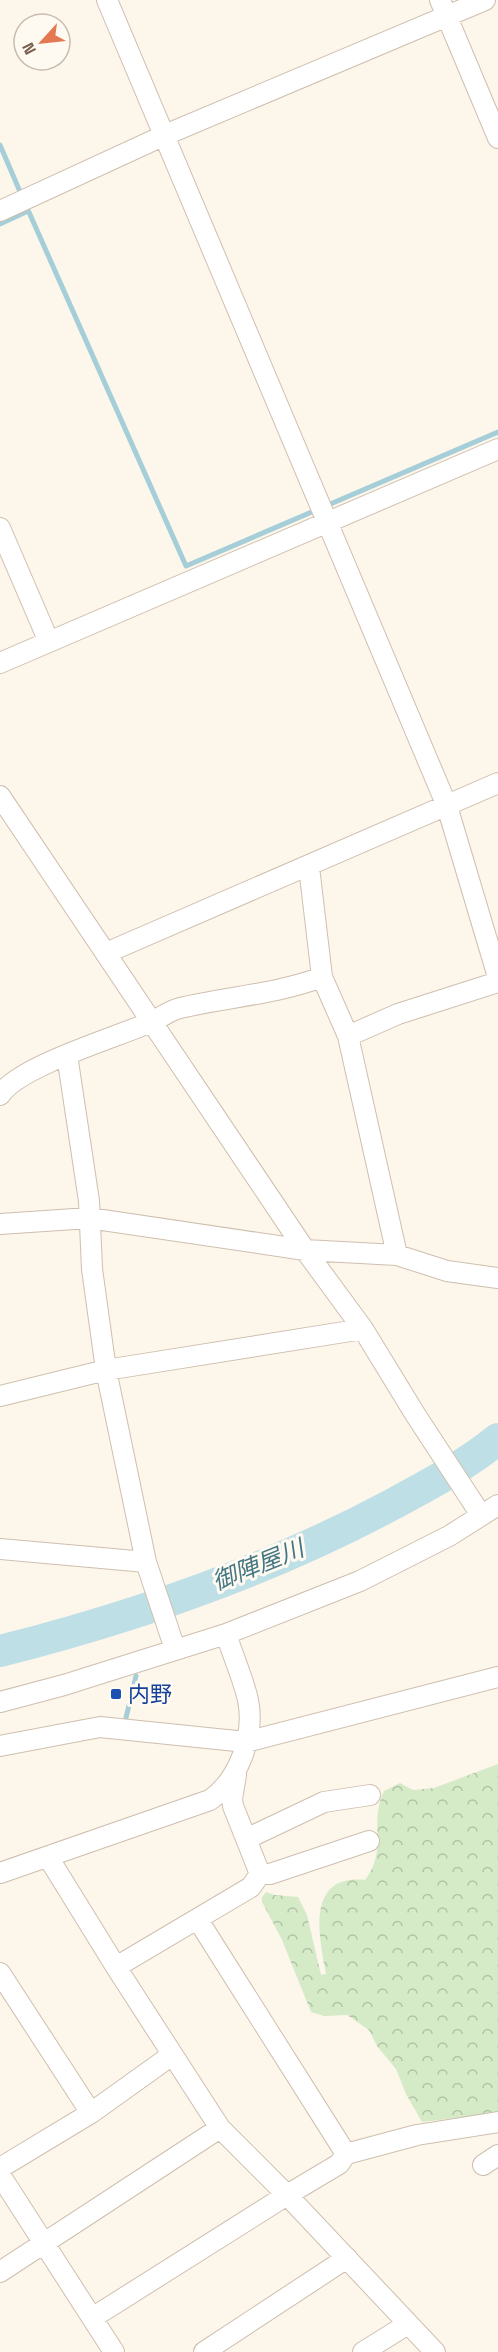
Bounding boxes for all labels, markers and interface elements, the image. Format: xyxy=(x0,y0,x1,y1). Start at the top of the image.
north arrow xyxy=(12,12,72,72)
text: N xyxy=(17,39,41,58)
water label: 御陣屋川 xyxy=(208,1531,311,1597)
place label: 内野 xyxy=(128,1680,172,1708)
marker: 内野 xyxy=(109,1687,123,1701)

